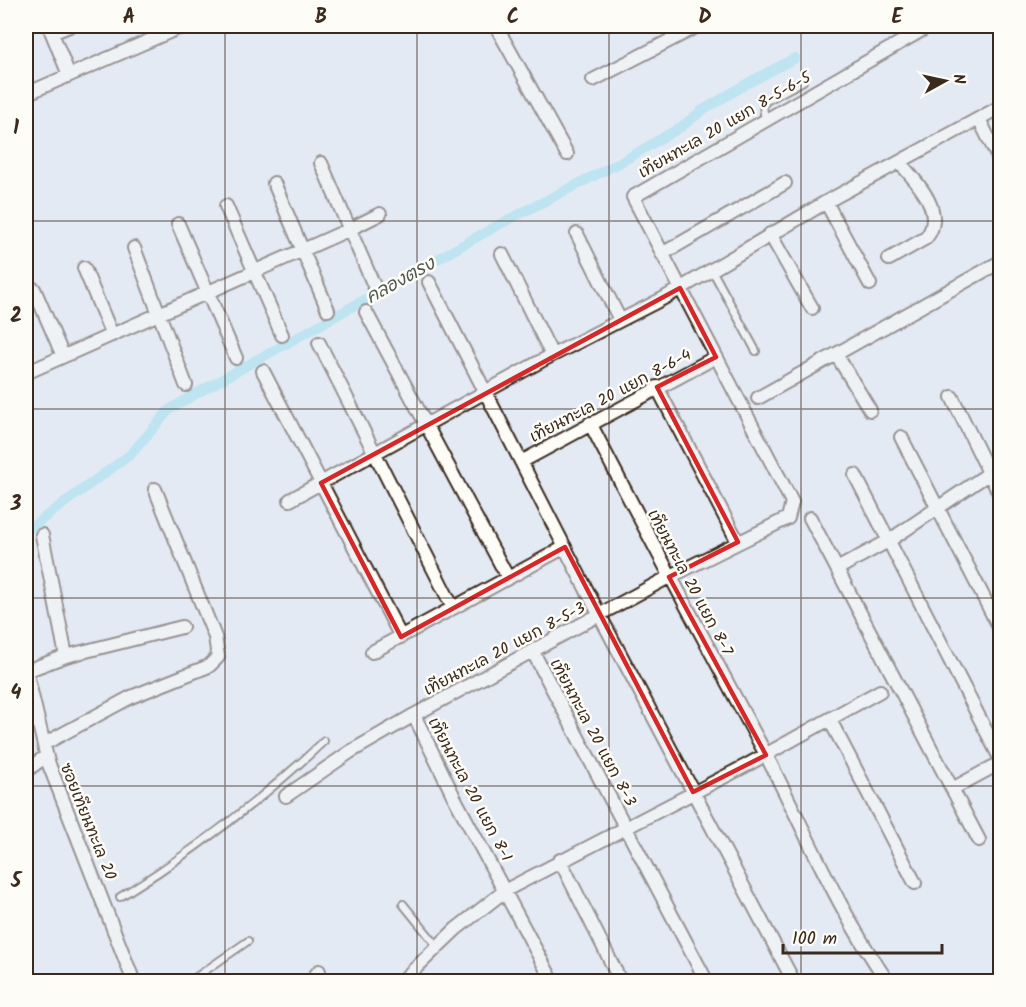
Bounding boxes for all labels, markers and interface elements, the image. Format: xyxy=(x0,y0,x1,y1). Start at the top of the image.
text: A xyxy=(123,2,135,34)
text: B xyxy=(315,2,327,34)
text: C xyxy=(507,2,519,34)
text: D xyxy=(698,2,712,34)
text: E xyxy=(891,2,903,34)
north arrow xyxy=(915,51,975,111)
street label: เทียนทะเล 20 แยก 8-5-6-5 xyxy=(634,65,817,185)
text: N xyxy=(945,72,971,86)
text: 1 xyxy=(13,113,19,145)
water label: คลองตรง xyxy=(361,250,442,312)
text: 2 xyxy=(10,301,22,333)
street label: เทียนทะเล 20 แยก 8-6-4 xyxy=(525,343,696,450)
text: 3 xyxy=(10,489,22,521)
street label: เทียนทะเล 20 แยก 8-7 xyxy=(640,505,739,661)
street label: เทียนทะเล 20 แยก 8-5-3 xyxy=(419,596,590,703)
street label: เทียนทะเล 20 แยก 8-3 xyxy=(543,654,642,811)
text: 4 xyxy=(11,678,22,710)
street label: เทียนทะเล 20 แยก 8-1 xyxy=(421,713,518,866)
street label: ซอยเทียนทะเล 20 xyxy=(53,759,122,884)
text: 5 xyxy=(10,866,23,898)
scale bar xyxy=(783,917,942,955)
text: 100 m xyxy=(792,925,837,954)

